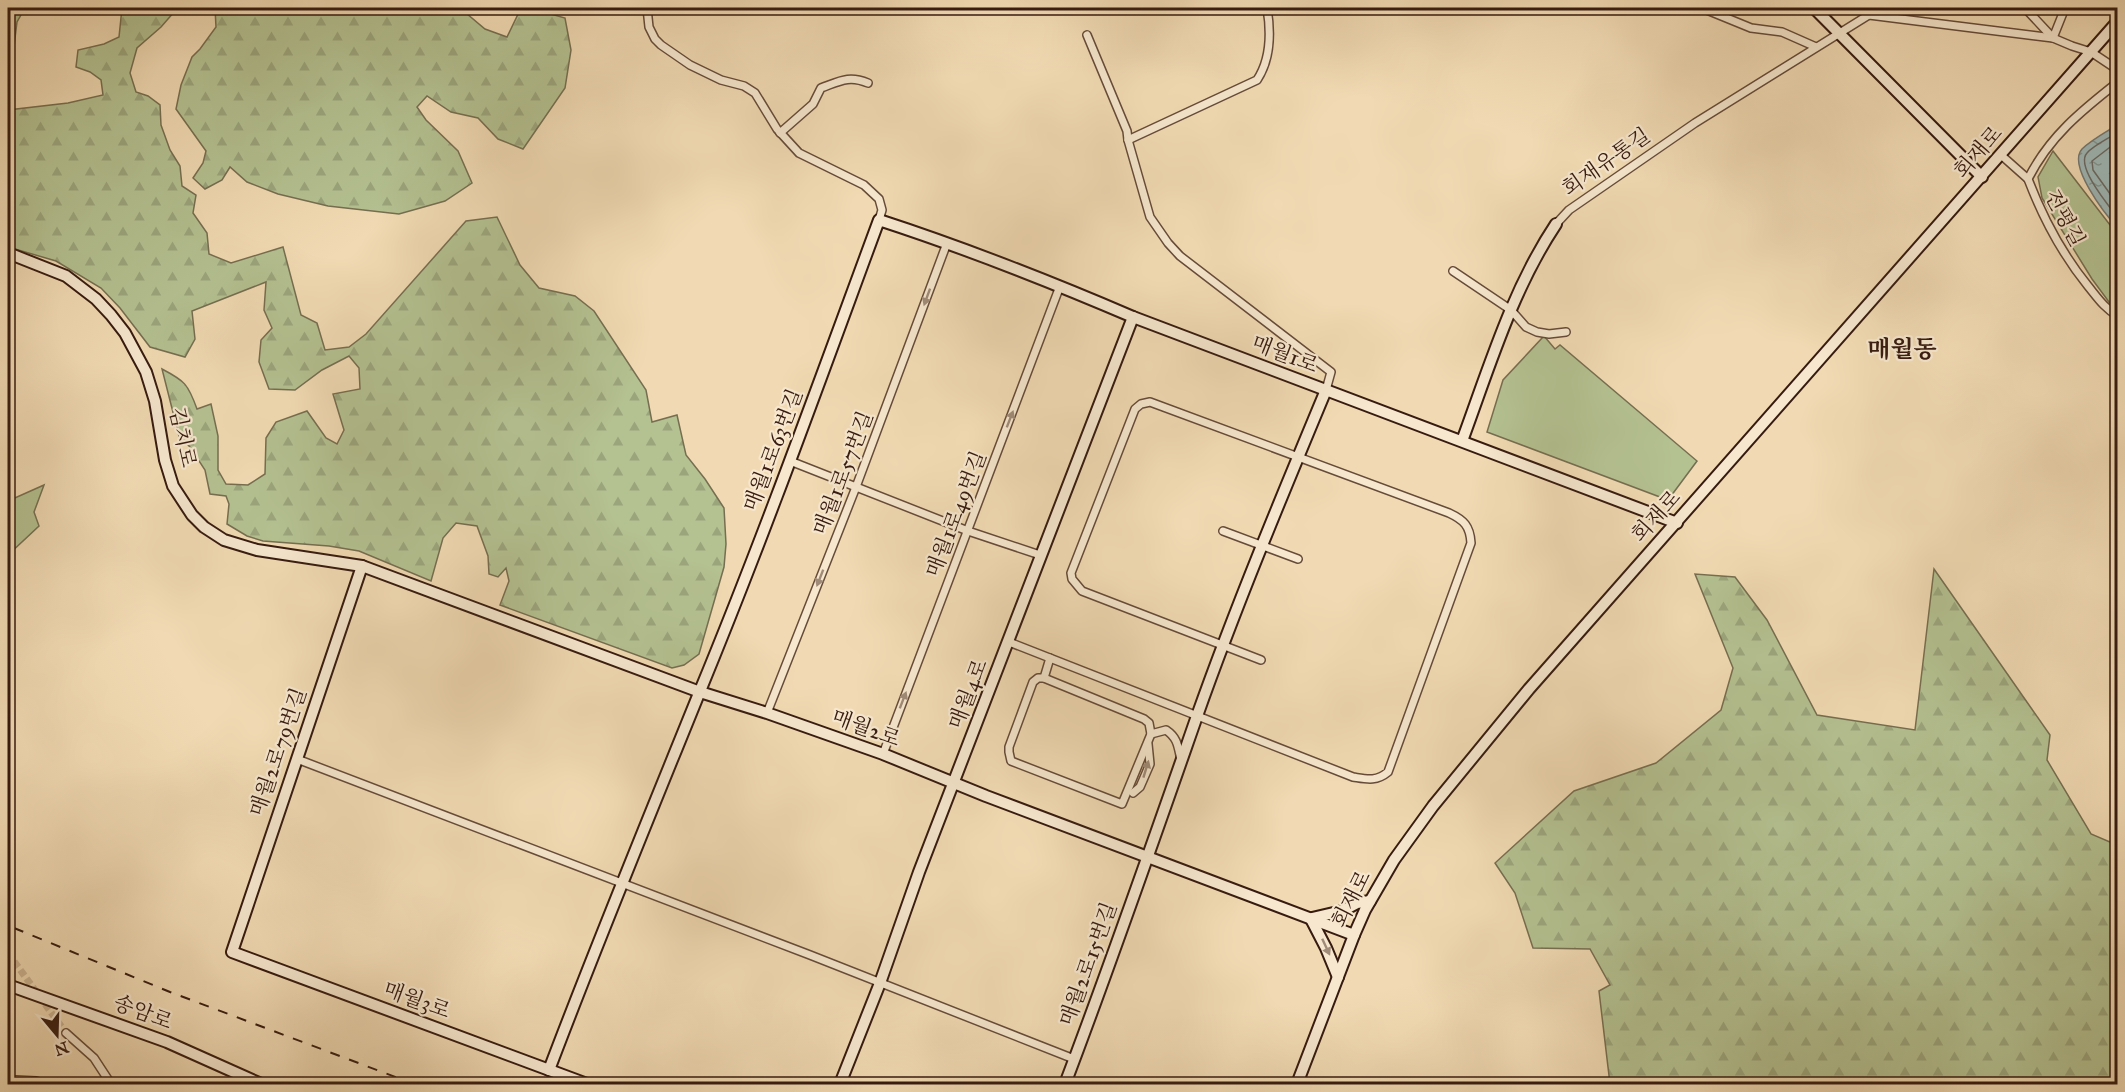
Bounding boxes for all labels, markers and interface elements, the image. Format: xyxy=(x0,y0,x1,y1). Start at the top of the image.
street label: 회재로 xyxy=(1948,121,2008,183)
street label: 회재유통길 xyxy=(1557,122,1655,202)
street label: 전평길 xyxy=(2039,185,2091,251)
one-way arrow xyxy=(921,288,931,306)
street label: 매월1로 xyxy=(1248,329,1322,379)
district label: 매월동 xyxy=(1867,334,1937,364)
street label: 매월1로63번길 xyxy=(738,385,808,515)
street label: 김치로 xyxy=(164,405,202,469)
street label: 매월1로57번길 xyxy=(807,407,879,539)
one-way arrow xyxy=(1006,410,1015,428)
street label: 매월1로49번길 xyxy=(920,447,992,581)
street label: 회재로 xyxy=(1626,485,1686,547)
one-way arrow xyxy=(815,569,824,587)
street label: 매월4로 xyxy=(943,655,993,733)
street label: 매월2로79번길 xyxy=(244,684,312,820)
one-way arrow xyxy=(899,690,909,708)
street label: 매월2로 xyxy=(828,704,904,752)
one-way arrow xyxy=(1142,760,1151,778)
street label: 회재로 xyxy=(1326,866,1376,932)
street label: 매월2로15번길 xyxy=(1054,899,1122,1029)
one-way arrow xyxy=(1321,939,1330,956)
street label: 매월3로 xyxy=(380,976,454,1024)
street label: 송암로 xyxy=(110,989,176,1035)
north arrow xyxy=(27,1005,87,1065)
text: N xyxy=(52,1038,71,1060)

